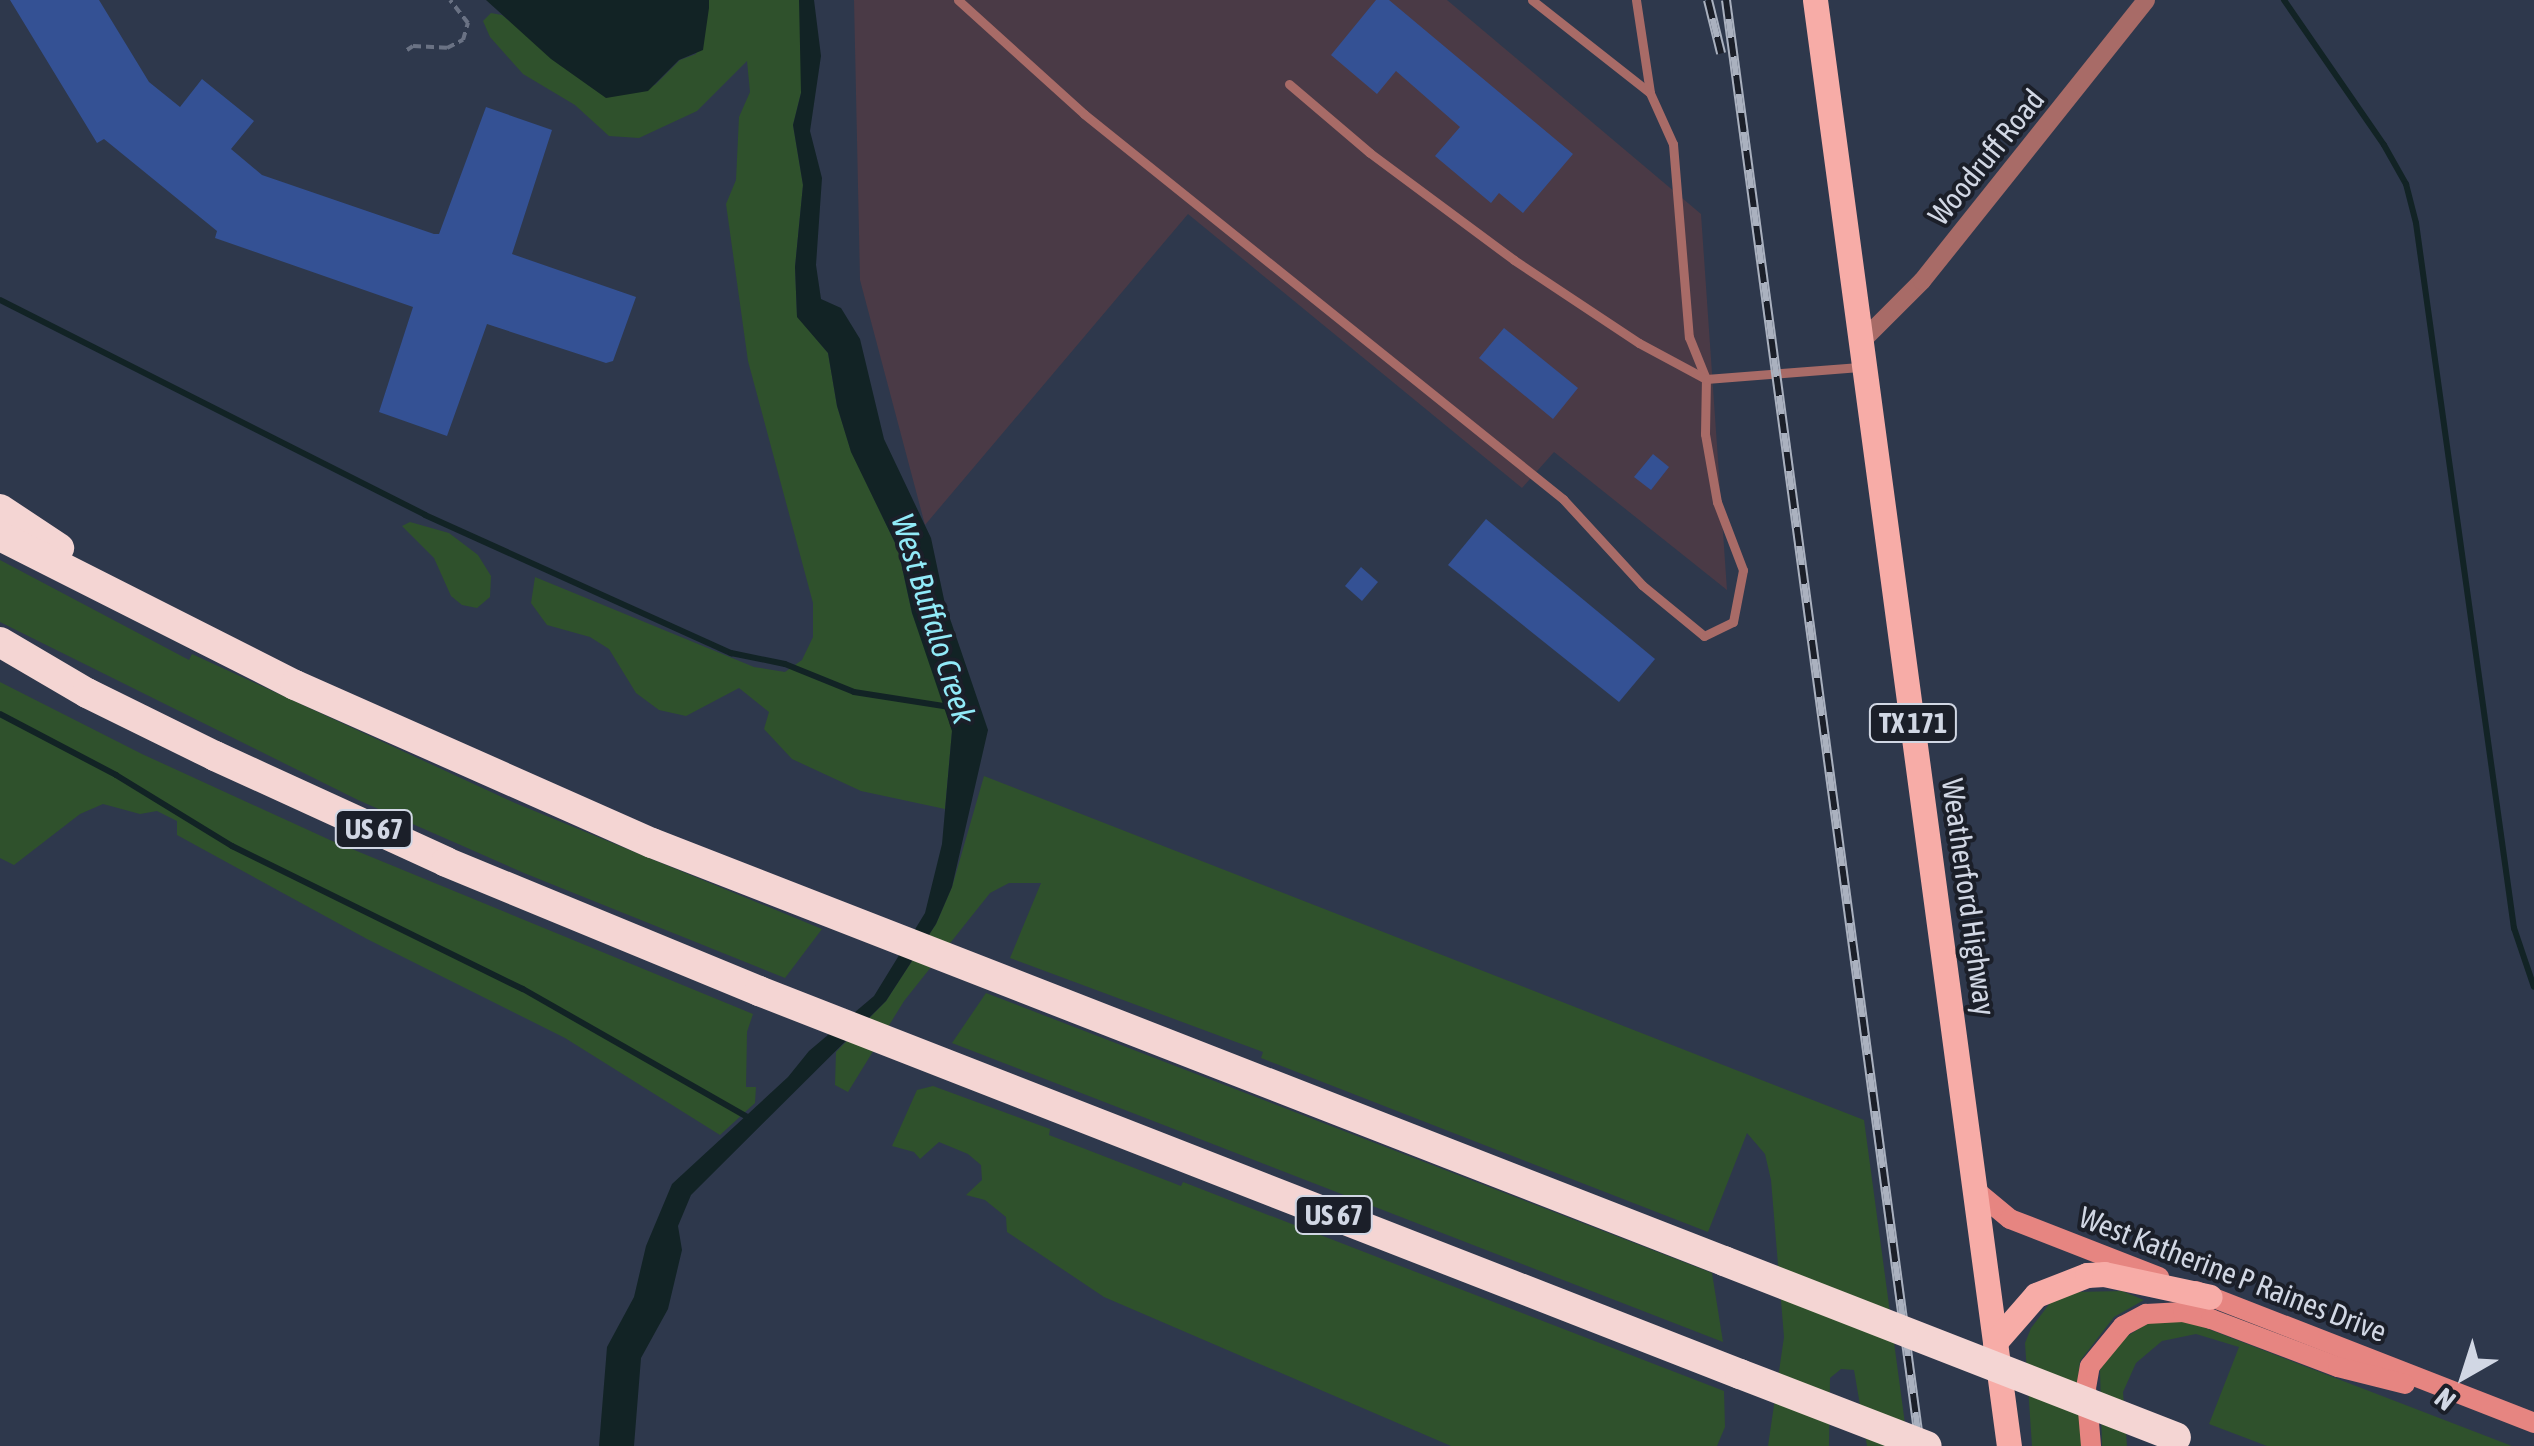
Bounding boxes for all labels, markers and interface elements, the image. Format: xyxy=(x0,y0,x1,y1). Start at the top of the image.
street label: Woodruff Road xyxy=(1920,82,2052,232)
water label: West Buffalo Creek xyxy=(883,509,983,729)
road number: TX 171 xyxy=(1868,700,1958,746)
street label: Weatherford Highway xyxy=(1935,776,2003,1018)
road number: US 67 xyxy=(334,806,414,852)
road number: US 67 xyxy=(1294,1192,1374,1238)
street label: West Katherine P Raines Drive xyxy=(2074,1199,2392,1349)
north arrow xyxy=(2414,1326,2514,1426)
text: N xyxy=(2429,1382,2462,1417)

